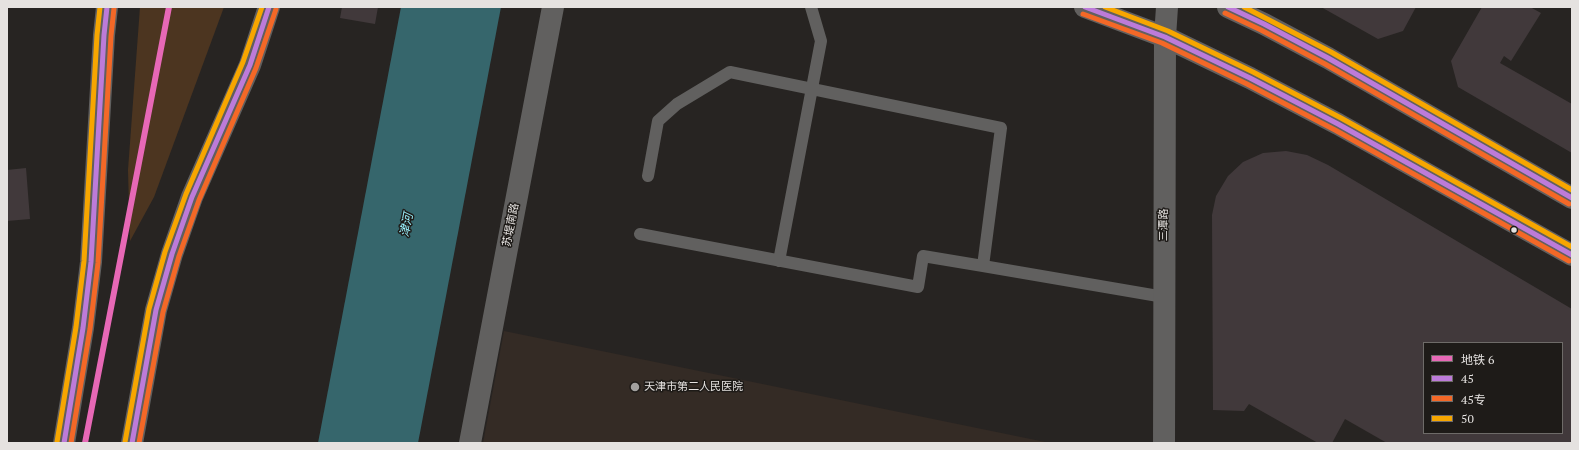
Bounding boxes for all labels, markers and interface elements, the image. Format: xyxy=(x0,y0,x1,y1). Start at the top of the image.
street label: 苏堤南路 xyxy=(500,202,522,248)
street label: 三潭路 xyxy=(1157,209,1171,241)
water label: 津河 xyxy=(398,212,416,238)
unlabelled marker xyxy=(1509,225,1519,235)
legend xyxy=(1423,342,1563,434)
text: 地铁 6 xyxy=(1461,352,1494,367)
text: 45 xyxy=(1461,371,1474,386)
place label: 天津市第二人民医院 xyxy=(644,380,743,394)
marker: 天津市第二人民医院 xyxy=(629,381,641,393)
text: 45专 xyxy=(1461,392,1486,407)
text: 50 xyxy=(1461,411,1474,426)

